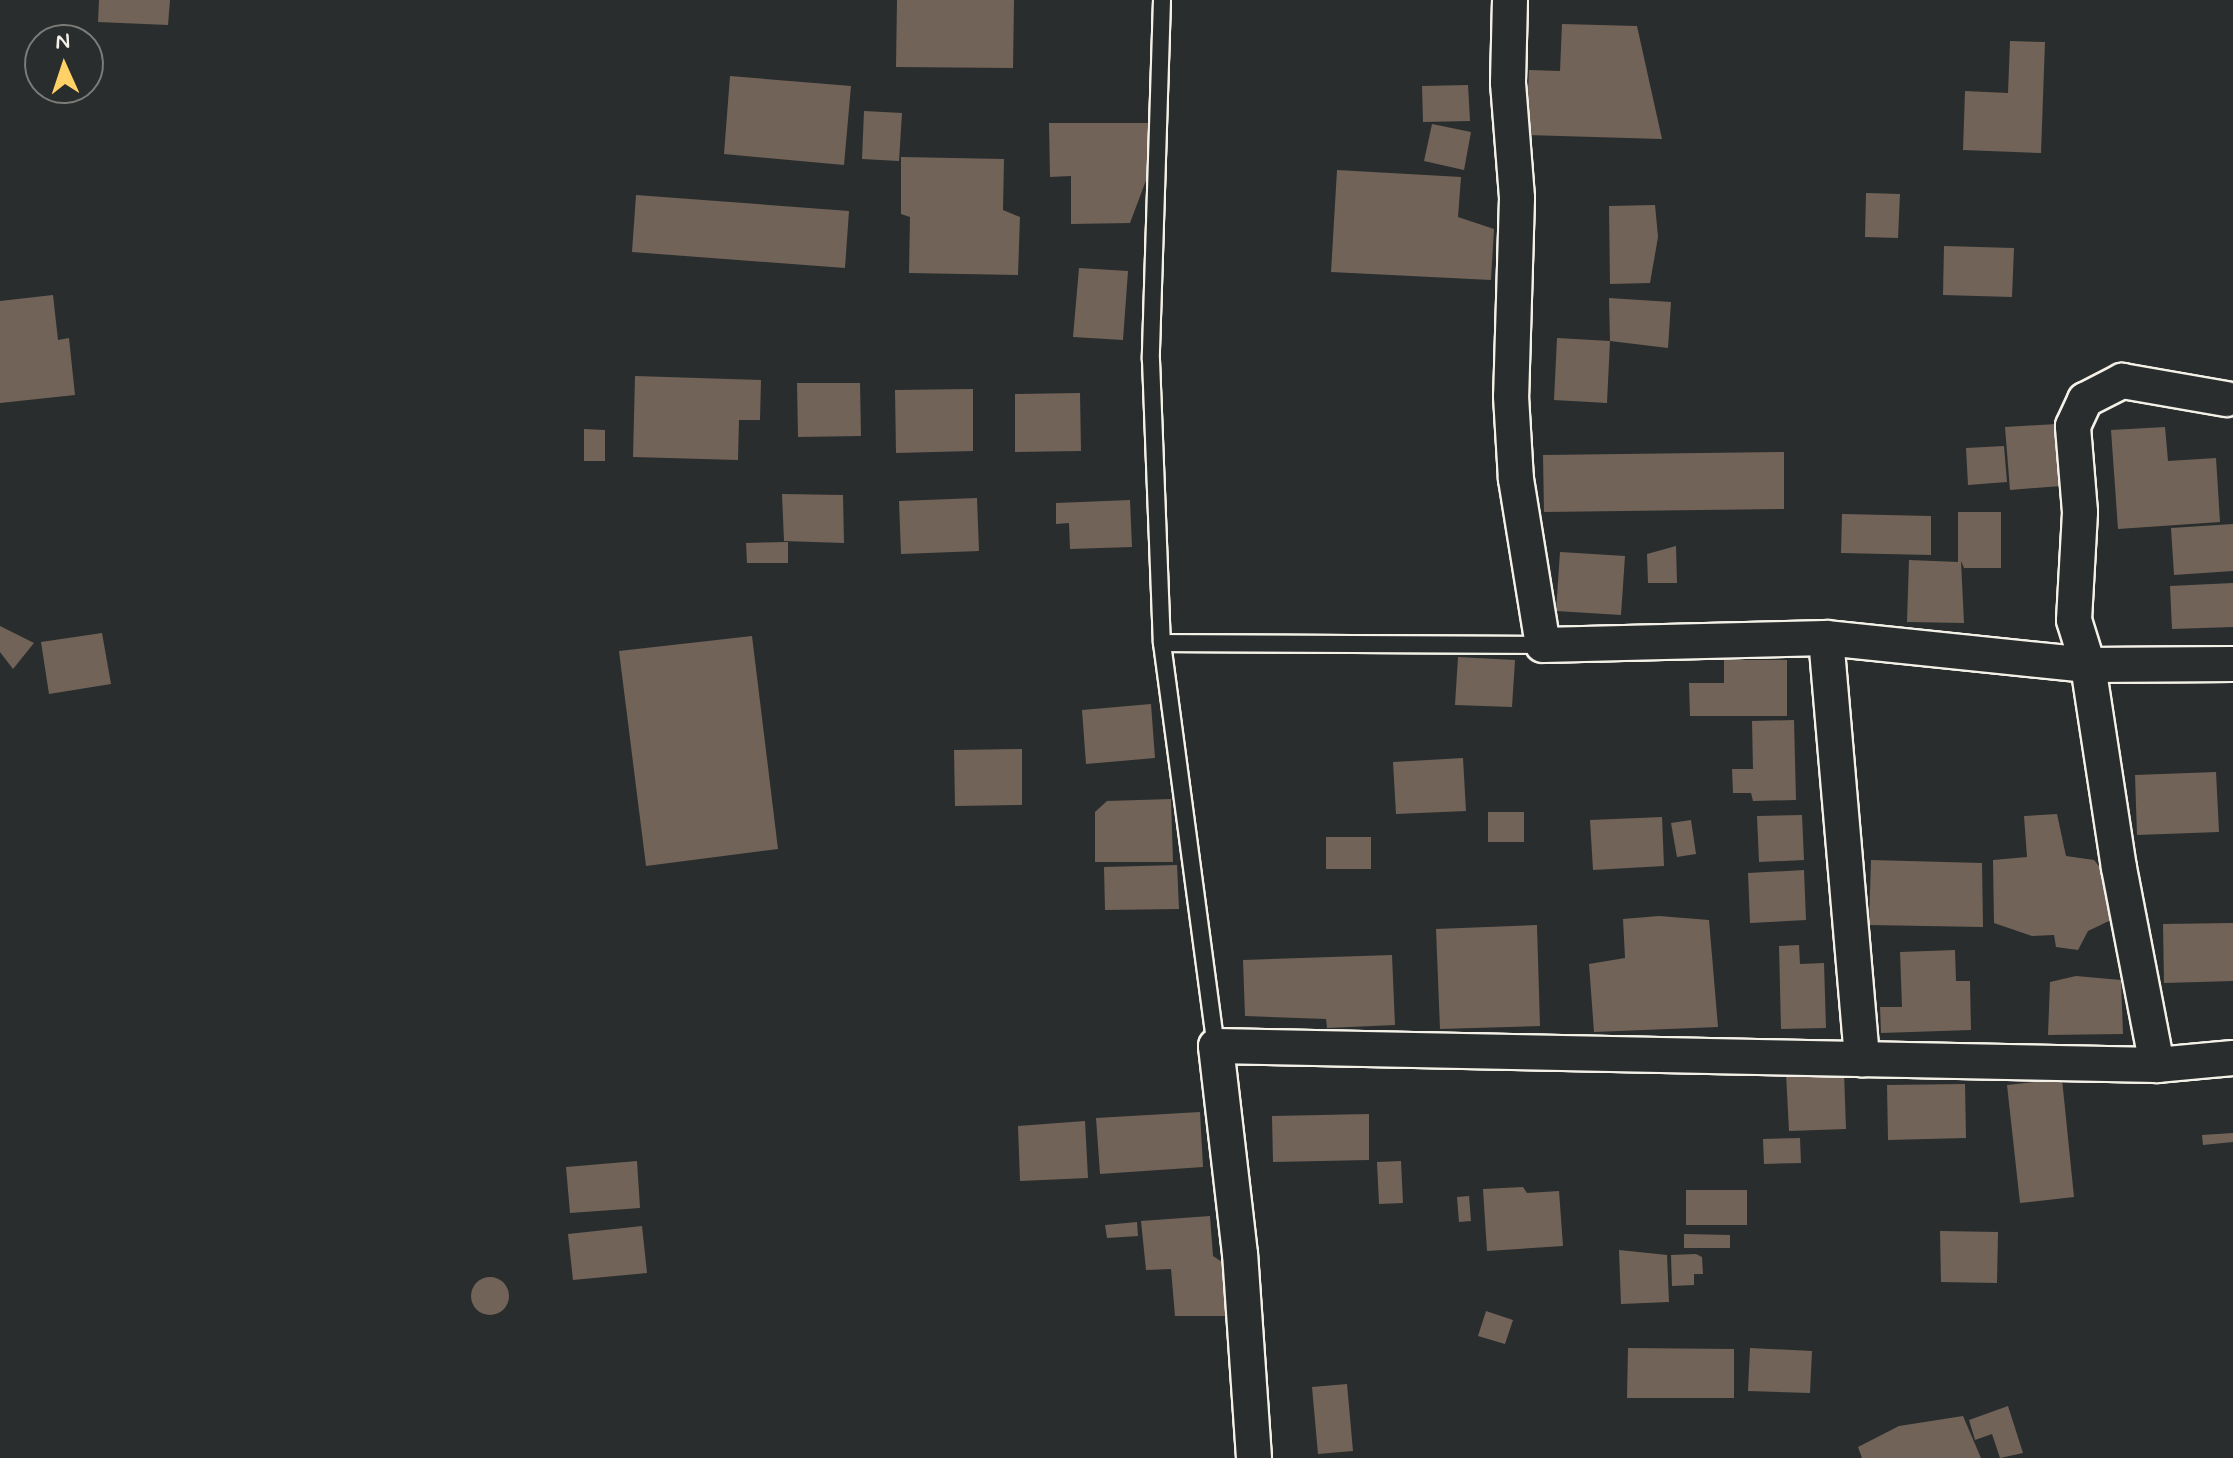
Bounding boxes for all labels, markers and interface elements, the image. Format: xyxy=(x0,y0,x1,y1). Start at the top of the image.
north arrow xyxy=(24,24,104,104)
text: N xyxy=(55,28,71,56)

